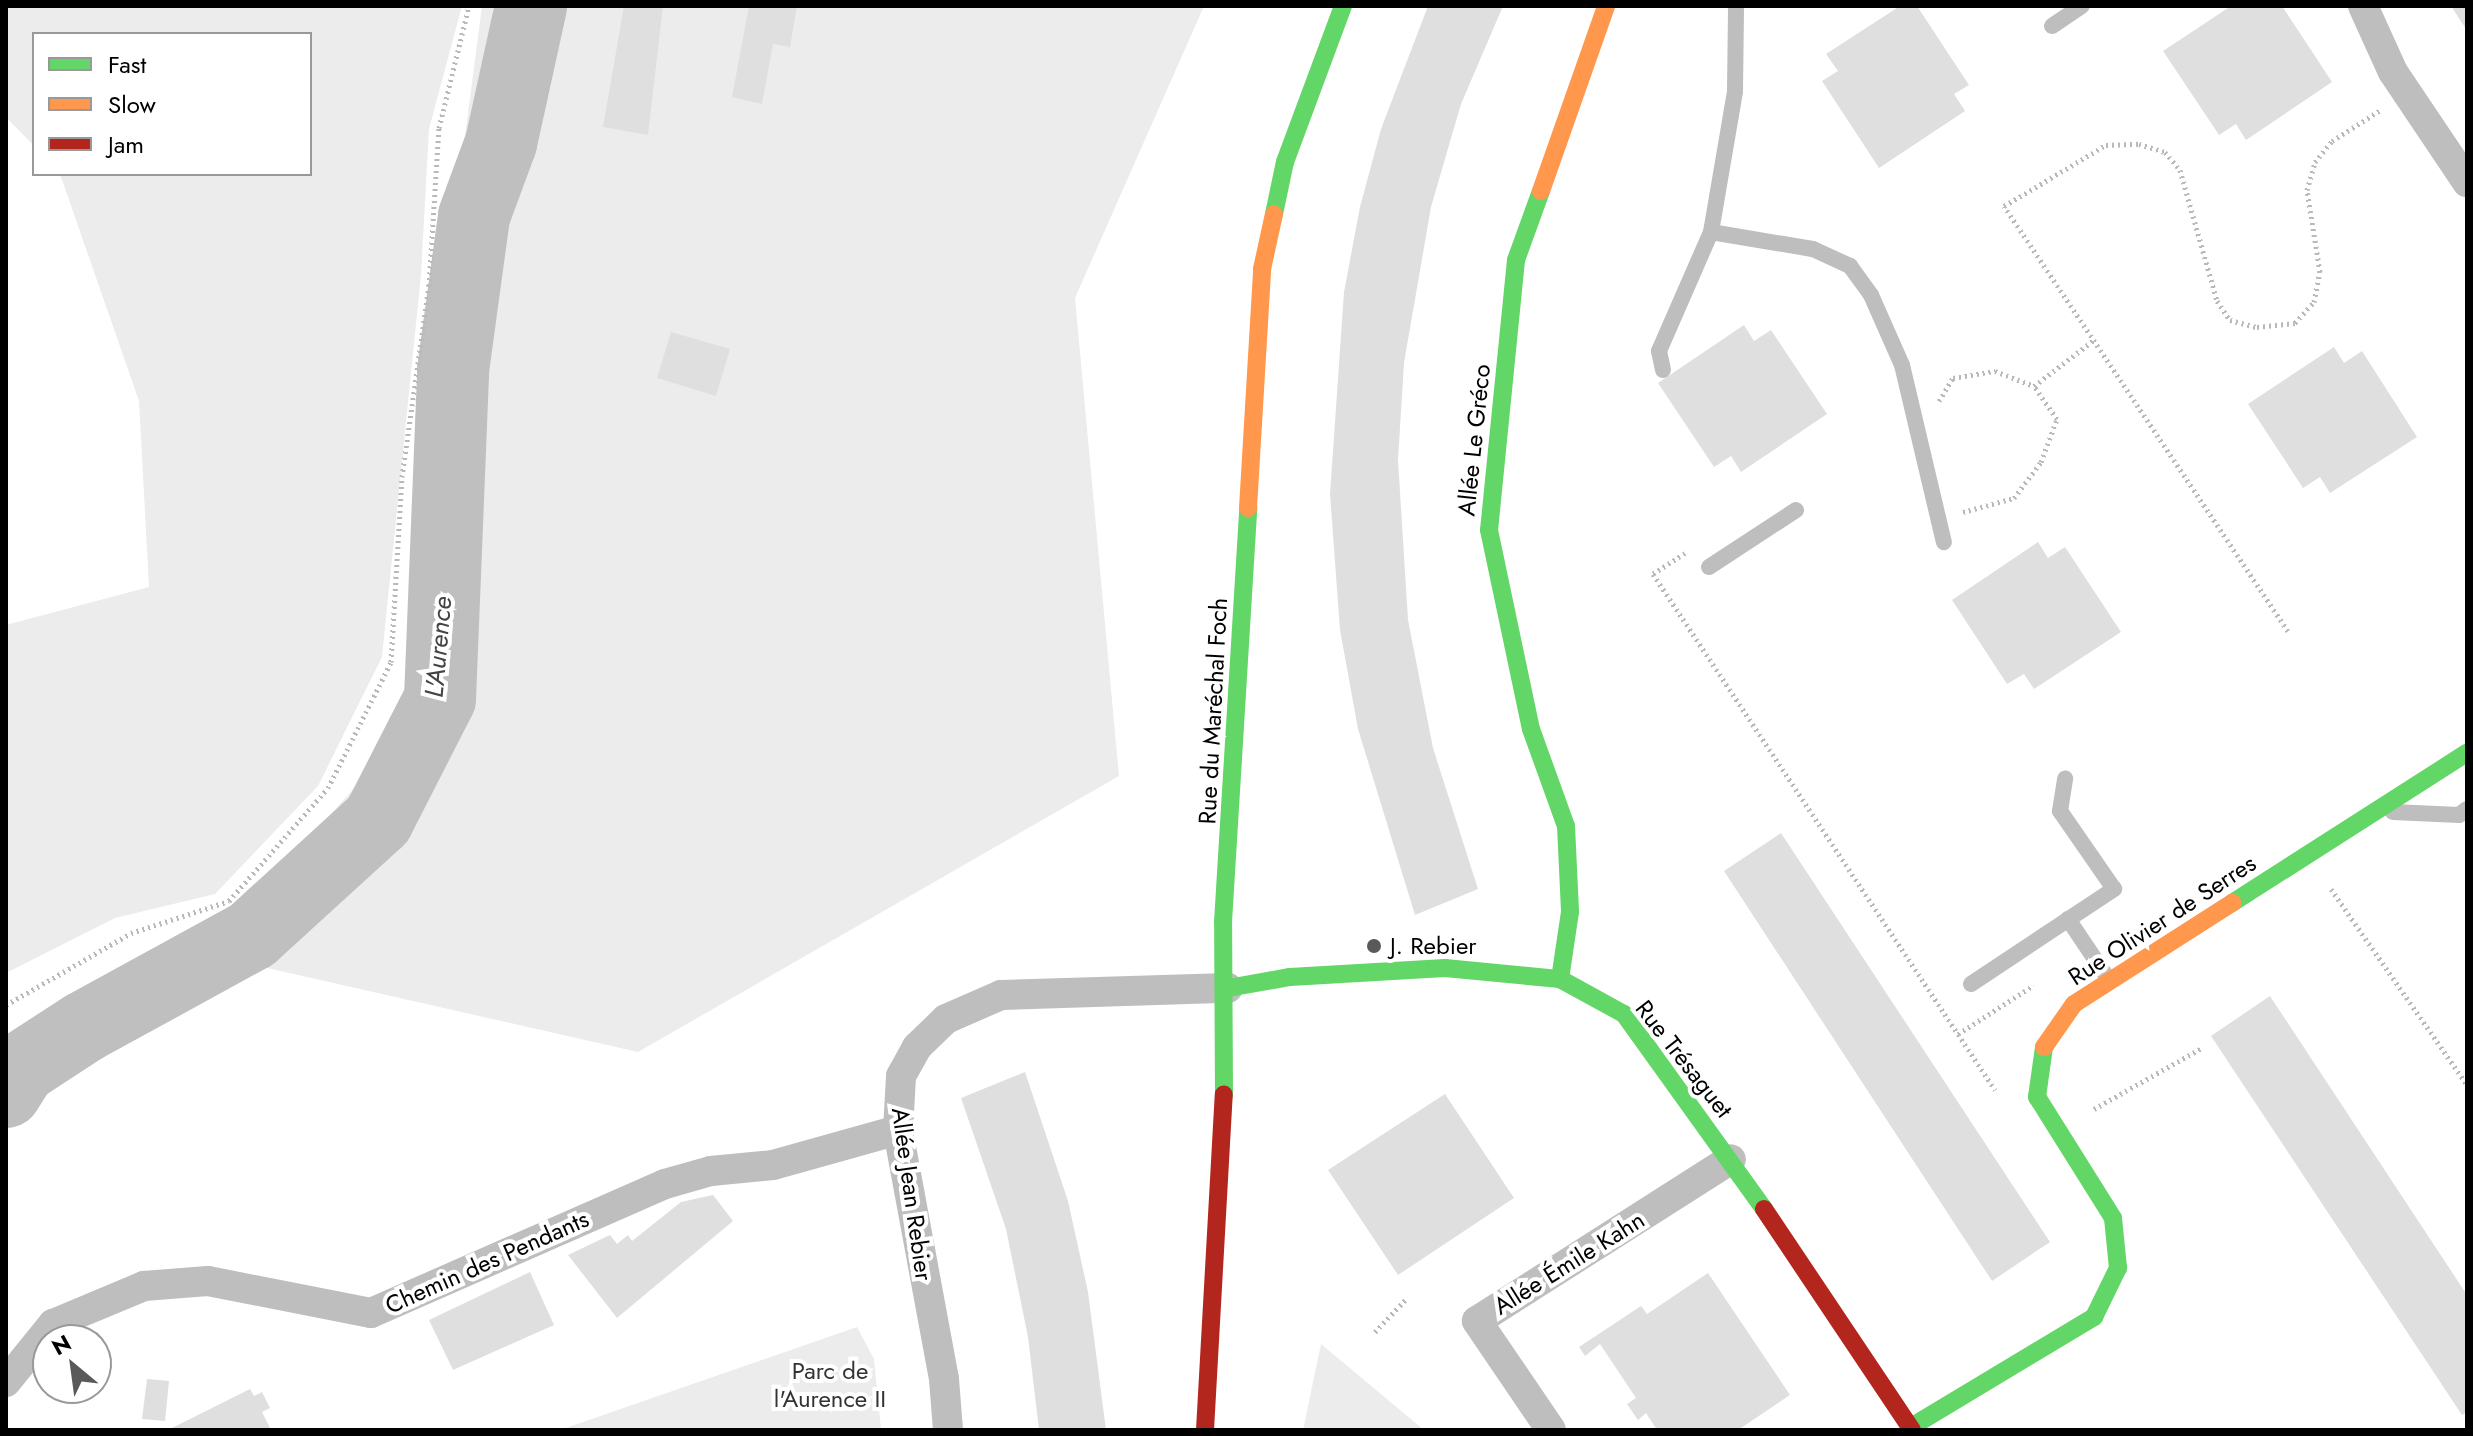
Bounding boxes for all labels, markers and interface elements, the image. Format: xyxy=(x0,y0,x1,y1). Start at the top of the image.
legend xyxy=(32,32,312,176)
text: Fast xyxy=(108,47,146,82)
text: Slow xyxy=(108,87,156,122)
text: Jam xyxy=(108,127,144,162)
street label: Allée Le Gréco xyxy=(1452,363,1496,517)
water label: L'Aurence xyxy=(419,595,459,699)
street label: Rue du Maréchal Foch xyxy=(1193,597,1233,825)
street label: Rue Olivier de Serres xyxy=(2063,849,2261,991)
place label: J. Rebier xyxy=(1390,932,1476,960)
marker: J. Rebier xyxy=(1365,937,1383,955)
street label: Rue Trésaguet xyxy=(1629,995,1739,1123)
street label: Allée Jean Rebier xyxy=(886,1106,938,1282)
street label: Chemin des Pendants xyxy=(381,1204,593,1320)
street label: Allée Émile Kahn xyxy=(1488,1205,1650,1321)
north arrow xyxy=(32,1324,112,1404)
text: N xyxy=(46,1327,77,1363)
park label: Parc de l'Aurence II xyxy=(774,1357,886,1413)

